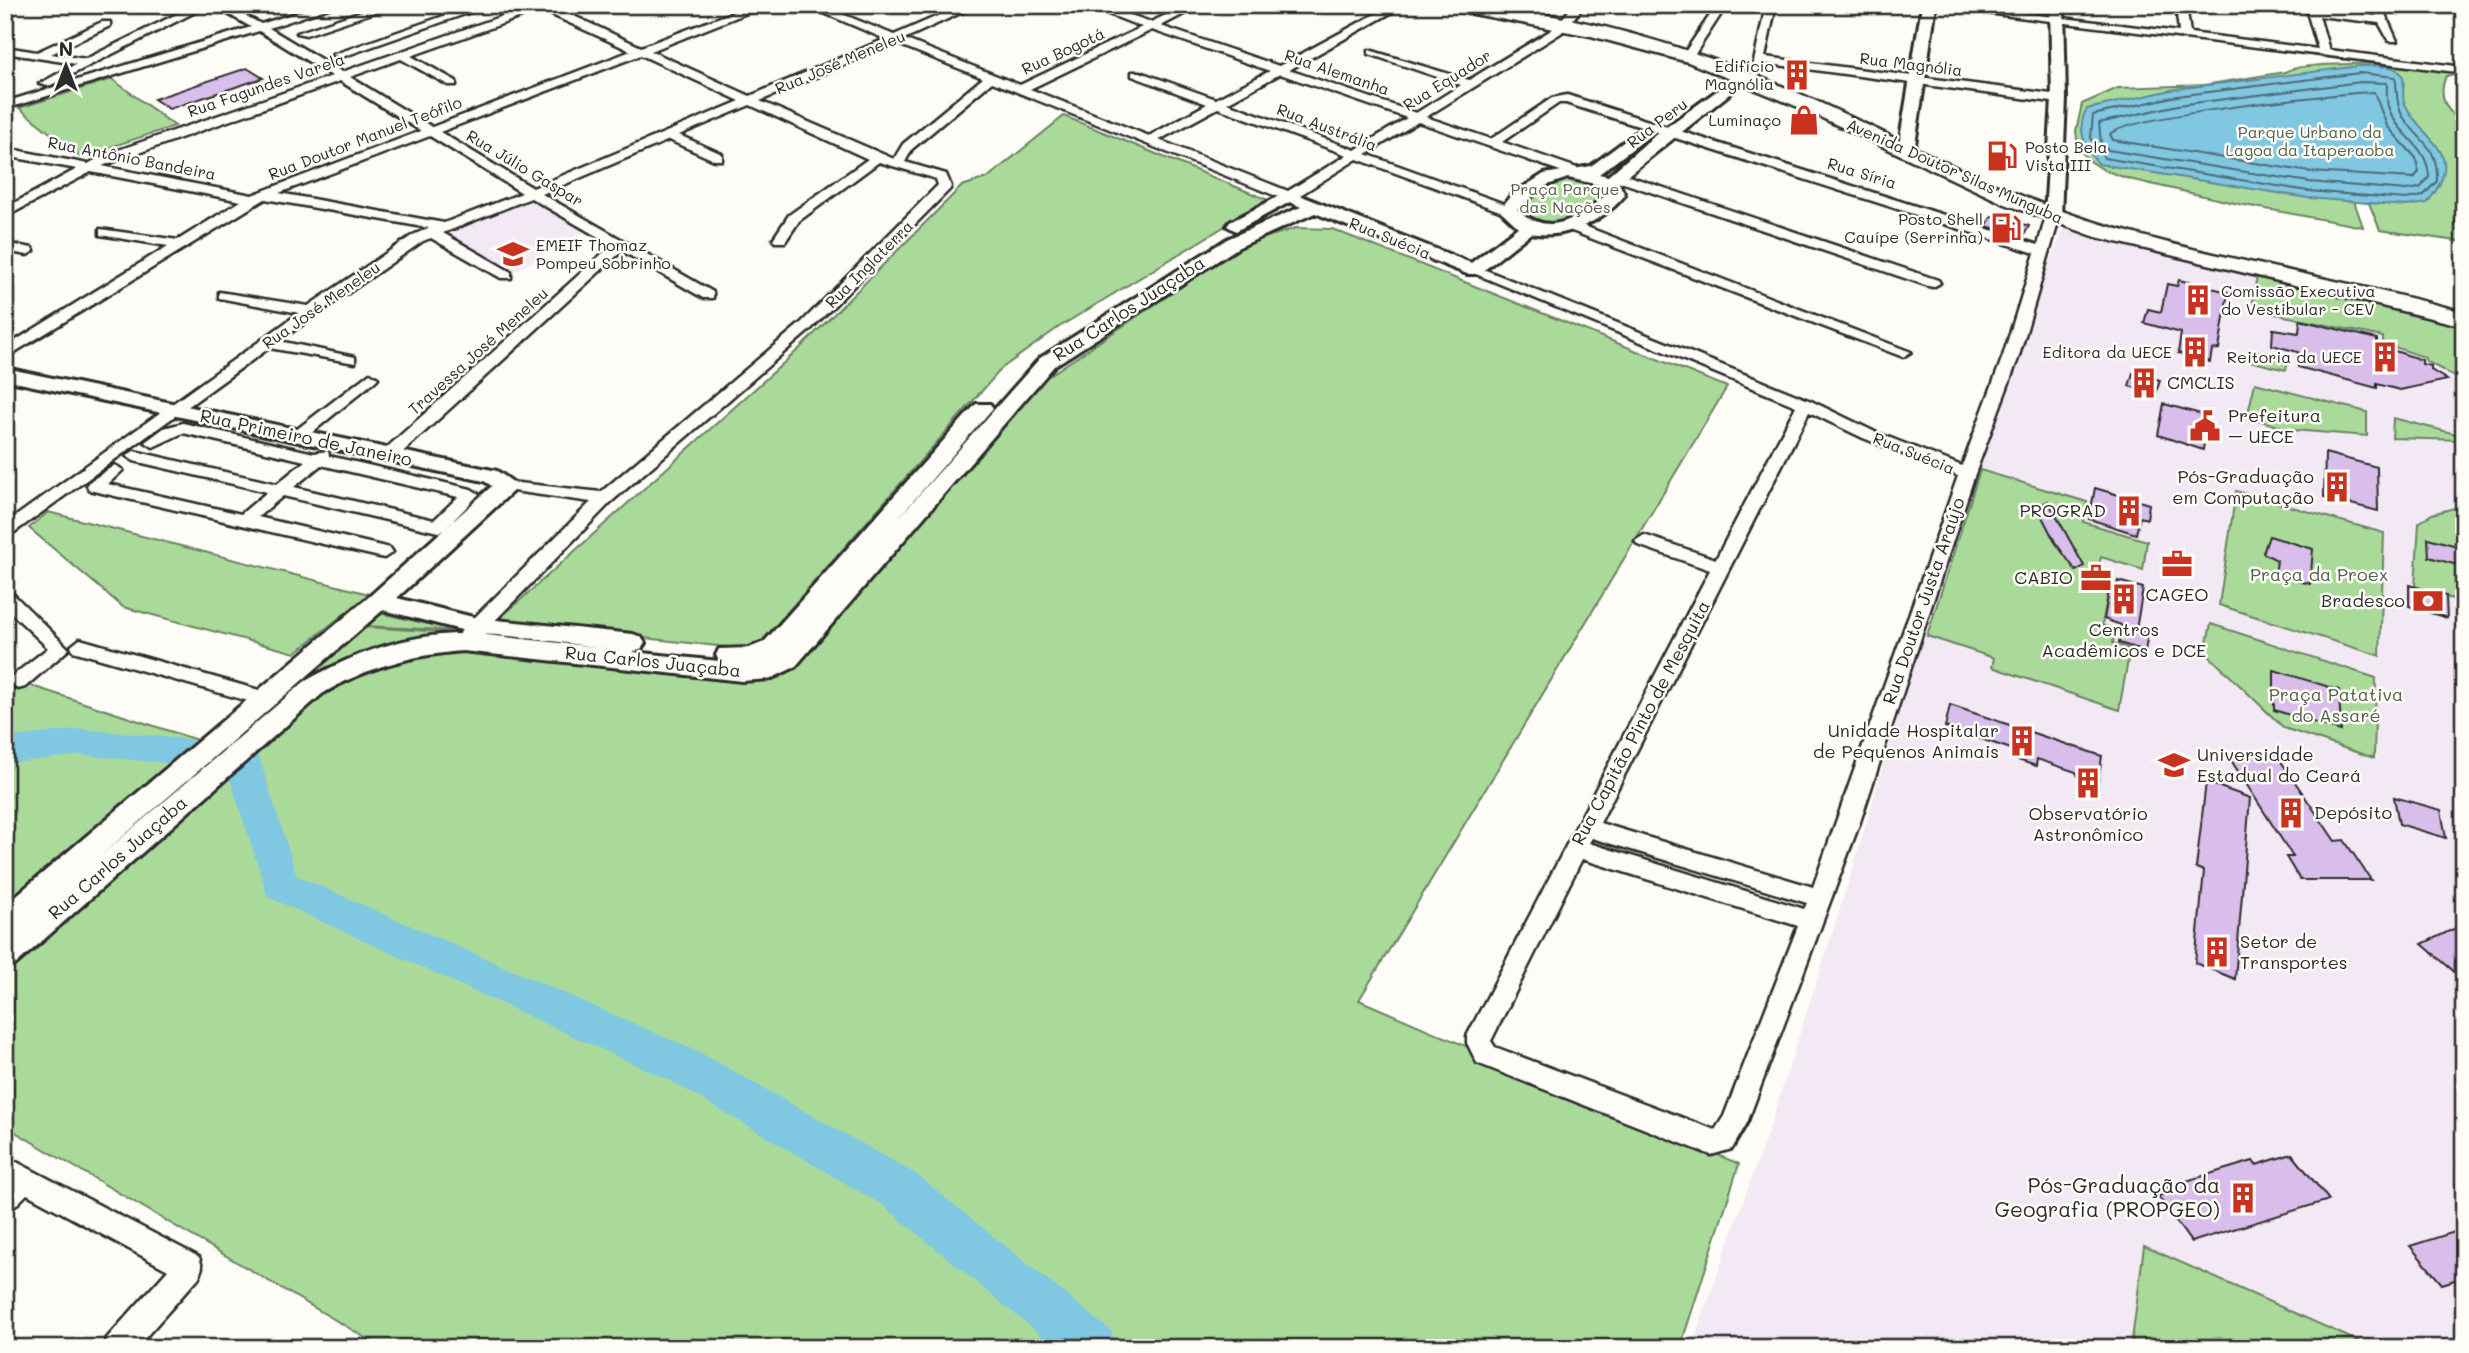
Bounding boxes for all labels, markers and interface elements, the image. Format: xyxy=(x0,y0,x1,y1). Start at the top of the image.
street label: Rua Bogotá xyxy=(1018,22,1108,79)
street label: Rua José Meneleu xyxy=(772,25,908,98)
north arrow xyxy=(32,32,102,102)
text: N xyxy=(59,36,73,61)
street label: Rua Alemanha xyxy=(1282,44,1392,99)
street label: Rua Equador xyxy=(1399,44,1495,115)
street label: Rua Magnólia xyxy=(1858,47,1964,80)
street label: Rua Fagundes Varela xyxy=(184,48,347,121)
place label: Edifício Magnólia xyxy=(1705,55,1774,94)
building icon: Edifício Magnólia xyxy=(1780,58,1814,92)
street label: Rua Doutor Manuel Teófilo xyxy=(265,91,464,184)
street label: Rua Peru xyxy=(1622,93,1691,152)
street label: Rua Austrália xyxy=(1274,98,1380,155)
shop icon: Luminaço xyxy=(1787,103,1821,137)
place label: Luminaço xyxy=(1708,109,1781,130)
street label: Avenida Doutor Silas Munguba xyxy=(1844,113,2067,228)
park label: Parque Urbano da Lagoa da Itaperaoba xyxy=(2226,121,2394,160)
street label: Rua Júlio Gaspar xyxy=(463,124,588,211)
street label: Rua Antônio Bandeira xyxy=(46,131,218,184)
place label: Posto Bela Vista III xyxy=(2025,136,2108,175)
fuel station icon: Posto Bela Vista III xyxy=(1985,139,2019,173)
street label: Rua Síria xyxy=(1825,152,1899,193)
park label: Praça Parque das Nações xyxy=(1511,178,1619,217)
place label: Posto Shell Cauípe (Serrinha) xyxy=(1844,208,1983,247)
fuel station icon: Posto Shell Cauípe (Serrinha) xyxy=(1989,211,2023,245)
street label: Rua Suécia xyxy=(1346,212,1434,263)
street label: Rua Inglaterra xyxy=(820,215,917,312)
place label: EMEIF Thomaz Pompeu Sobrinho xyxy=(536,234,671,273)
school or university icon: EMEIF Thomaz Pompeu Sobrinho xyxy=(496,237,530,271)
street label: Rua Carlos Juaçaba xyxy=(1048,250,1209,366)
street label: Rua José Meneleu xyxy=(258,256,384,353)
place label: Comissão Executiva do Vestibular - CEV xyxy=(2221,280,2375,319)
street label: Travessa José Meneleu xyxy=(403,282,552,419)
building icon: Comissão Executiva do Vestibular - CEV xyxy=(2181,283,2215,317)
building icon: Editora da UECE xyxy=(2178,335,2212,369)
building icon: Reitoria da UECE xyxy=(2368,340,2402,374)
place label: Editora da UECE xyxy=(2042,341,2172,362)
place label: Reitoria da UECE xyxy=(2227,346,2362,367)
building icon: CMCLIS xyxy=(2127,366,2161,400)
place label: CMCLIS xyxy=(2167,370,2235,394)
street label: Rua Primeiro de Janeiro xyxy=(198,403,415,471)
place label: Prefeitura – UECE xyxy=(2228,403,2321,448)
public building icon: Prefeitura – UECE xyxy=(2188,409,2222,443)
street label: Rua Suécia xyxy=(1870,427,1958,478)
place label: Pós-Graduação em Computação xyxy=(2172,464,2314,509)
building icon: Pós-Graduação em Computação xyxy=(2320,470,2354,504)
street label: Rua Doutor Justa Araújo xyxy=(1876,494,1970,707)
building icon: PROGRAD xyxy=(2112,494,2146,528)
place label: PROGRAD xyxy=(2020,498,2106,522)
office icon: CAGEO xyxy=(2160,547,2194,581)
office icon: CABIO xyxy=(2079,561,2113,595)
park label: Praça da Proex xyxy=(2250,562,2388,586)
place label: CABIO xyxy=(2014,565,2073,589)
building icon: Centros Acadêmicos e DCE xyxy=(2107,582,2141,616)
place label: CAGEO xyxy=(2145,582,2209,606)
bank icon: Bradesco xyxy=(2411,584,2445,618)
place label: Bradesco xyxy=(2321,588,2405,612)
street label: Rua Capitão Pinto de Mesquita xyxy=(1565,596,1715,849)
place label: Centros Acadêmicos e DCE xyxy=(2042,617,2206,662)
street label: Rua Carlos Juaçaba xyxy=(564,640,742,682)
park label: Praça Patativa do Assaré xyxy=(2269,682,2403,727)
place label: Unidade Hospitalar de Pequenos Animais xyxy=(1813,718,1999,763)
building icon: Unidade Hospitalar de Pequenos Animais xyxy=(2005,724,2039,758)
place label: Universidade Estadual do Ceará xyxy=(2197,742,2361,787)
school or university icon: Universidade Estadual do Ceará xyxy=(2157,748,2191,782)
building icon: Observatório Astronômico xyxy=(2071,766,2105,800)
street label: Rua Carlos Juaçaba xyxy=(43,790,192,924)
building icon: Depósito xyxy=(2274,796,2308,830)
place label: Depósito xyxy=(2314,800,2392,824)
place label: Observatório Astronômico xyxy=(2028,801,2148,846)
place label: Setor de Transportes xyxy=(2240,929,2348,974)
building icon: Setor de Transportes xyxy=(2200,935,2234,969)
place label: Pós-Graduação da Geografia (PROPGEO) xyxy=(1995,1171,2220,1222)
building icon: Pós-Graduação da Geografia (PROPGEO) xyxy=(2226,1181,2260,1215)

